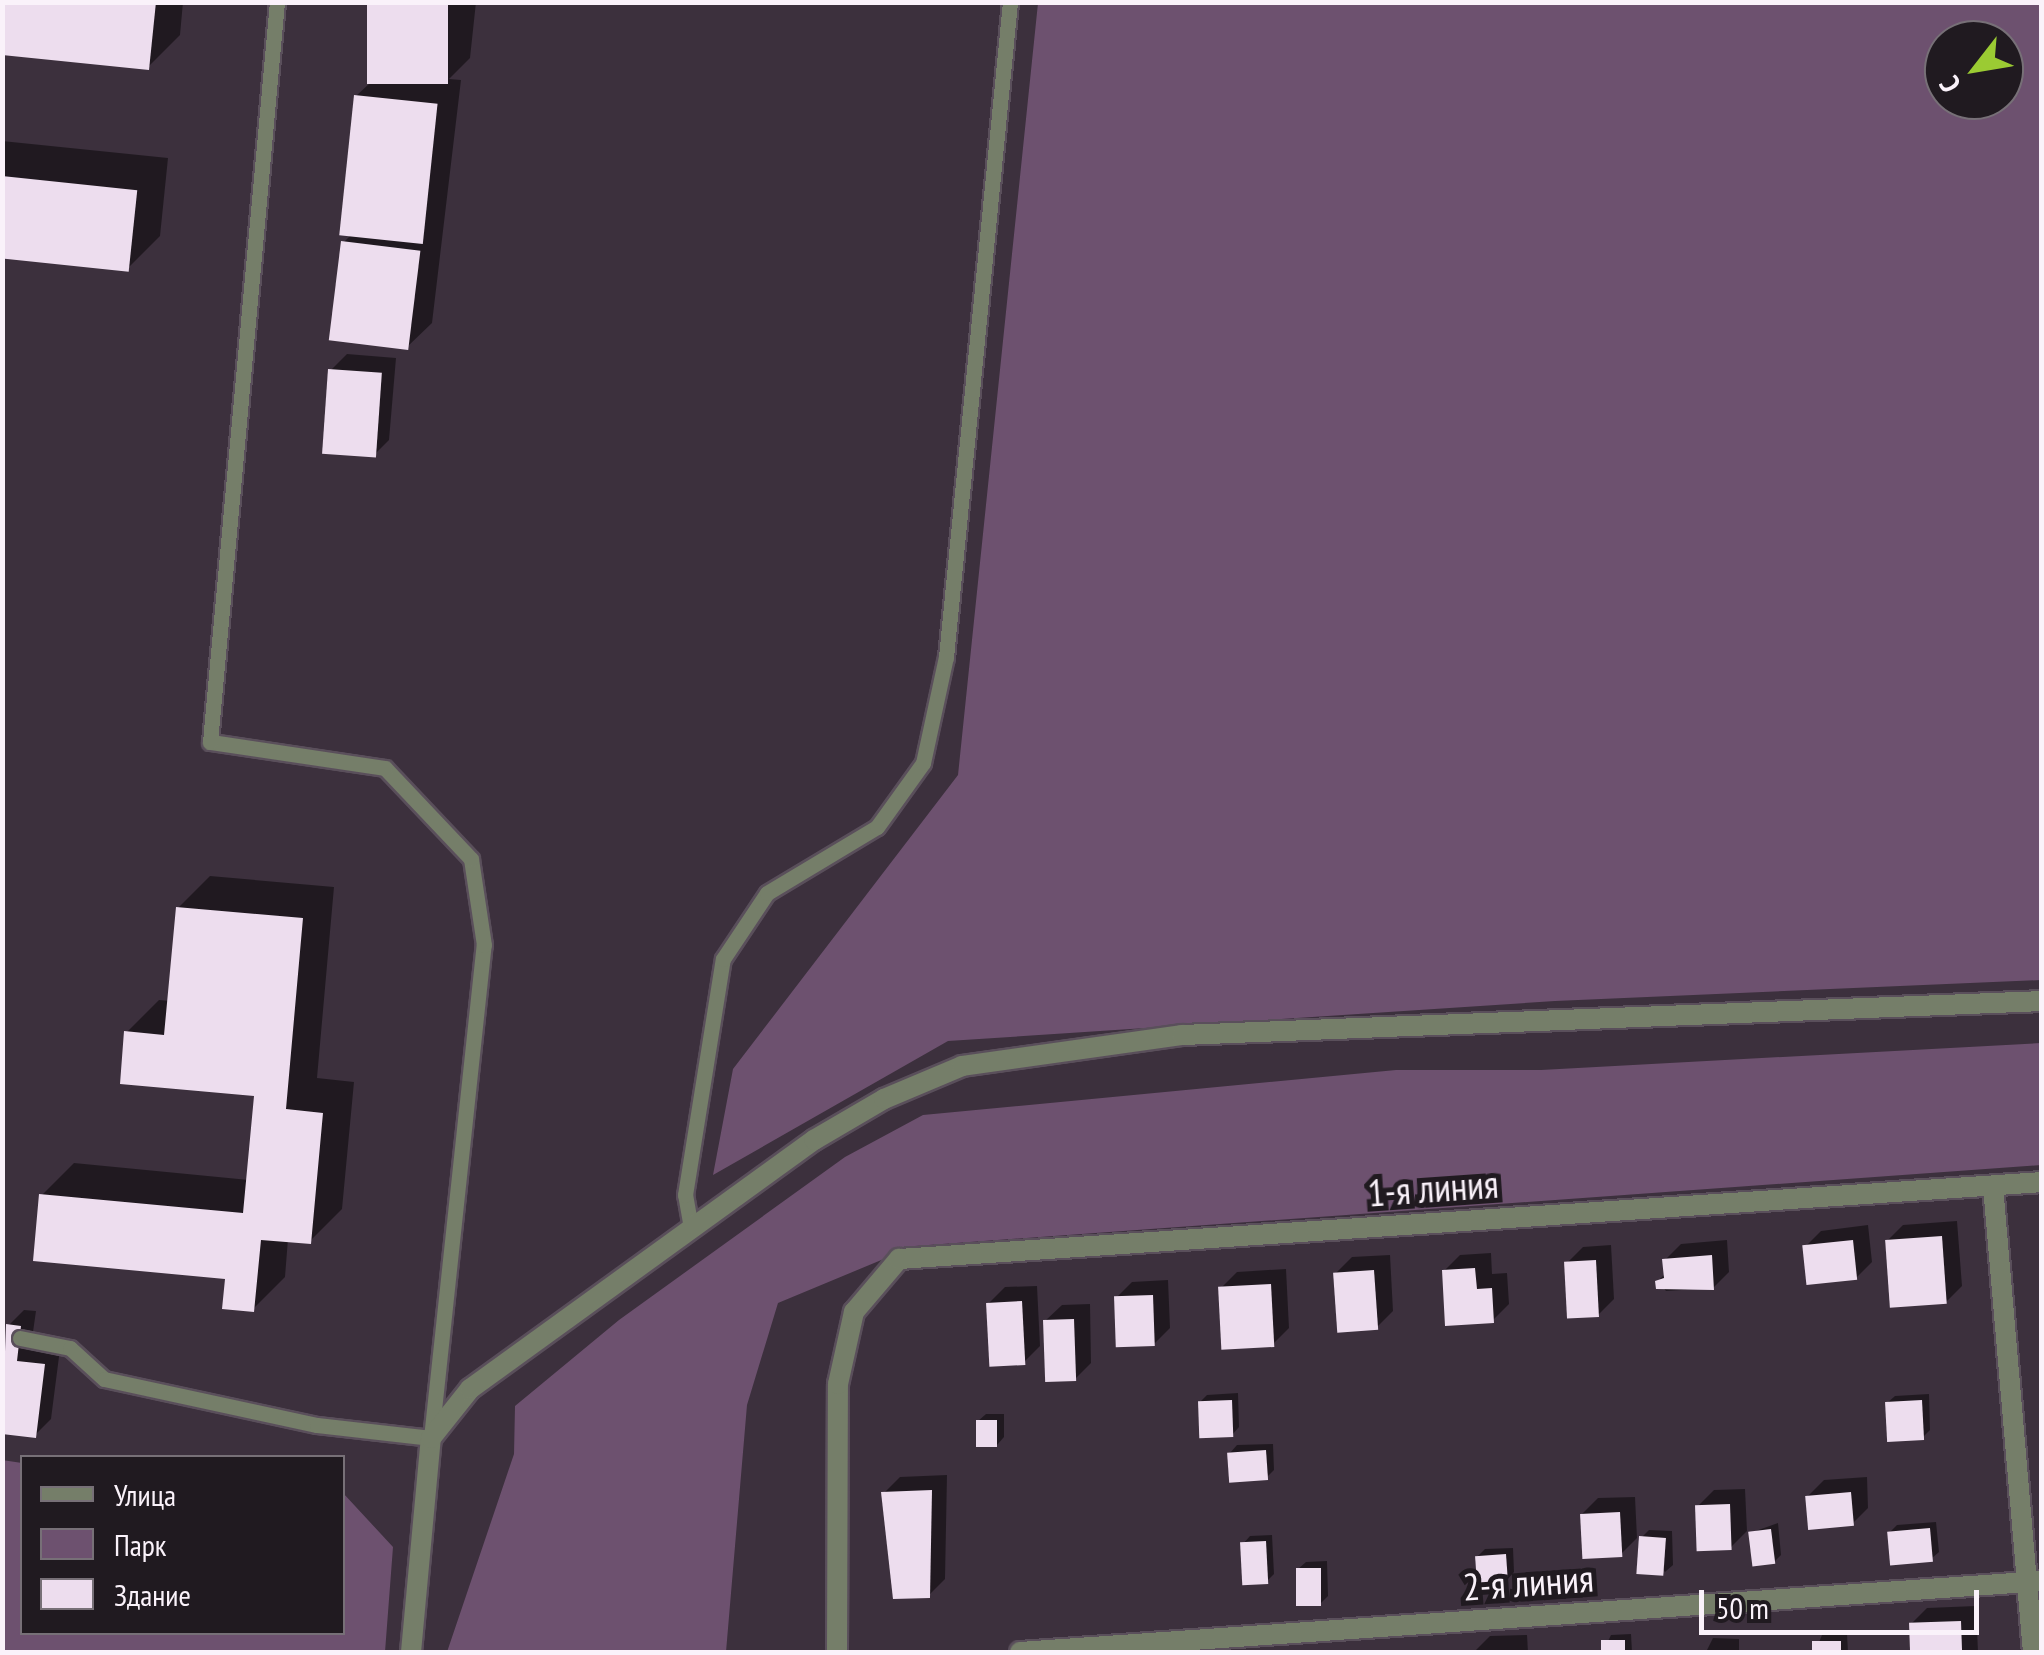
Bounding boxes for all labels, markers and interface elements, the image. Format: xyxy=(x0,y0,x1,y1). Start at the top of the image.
north arrow xyxy=(1924,20,2024,120)
text: С xyxy=(1930,70,1969,100)
street label: 1-я линия xyxy=(1366,1161,1500,1215)
legend xyxy=(20,1455,345,1635)
text: Улица xyxy=(114,1475,176,1514)
text: Парк xyxy=(114,1525,166,1564)
street label: 2-я линия xyxy=(1461,1555,1595,1609)
scale bar xyxy=(1704,1570,1984,1632)
text: Здание xyxy=(114,1575,191,1614)
text: 50 m xyxy=(1716,1588,1769,1627)

